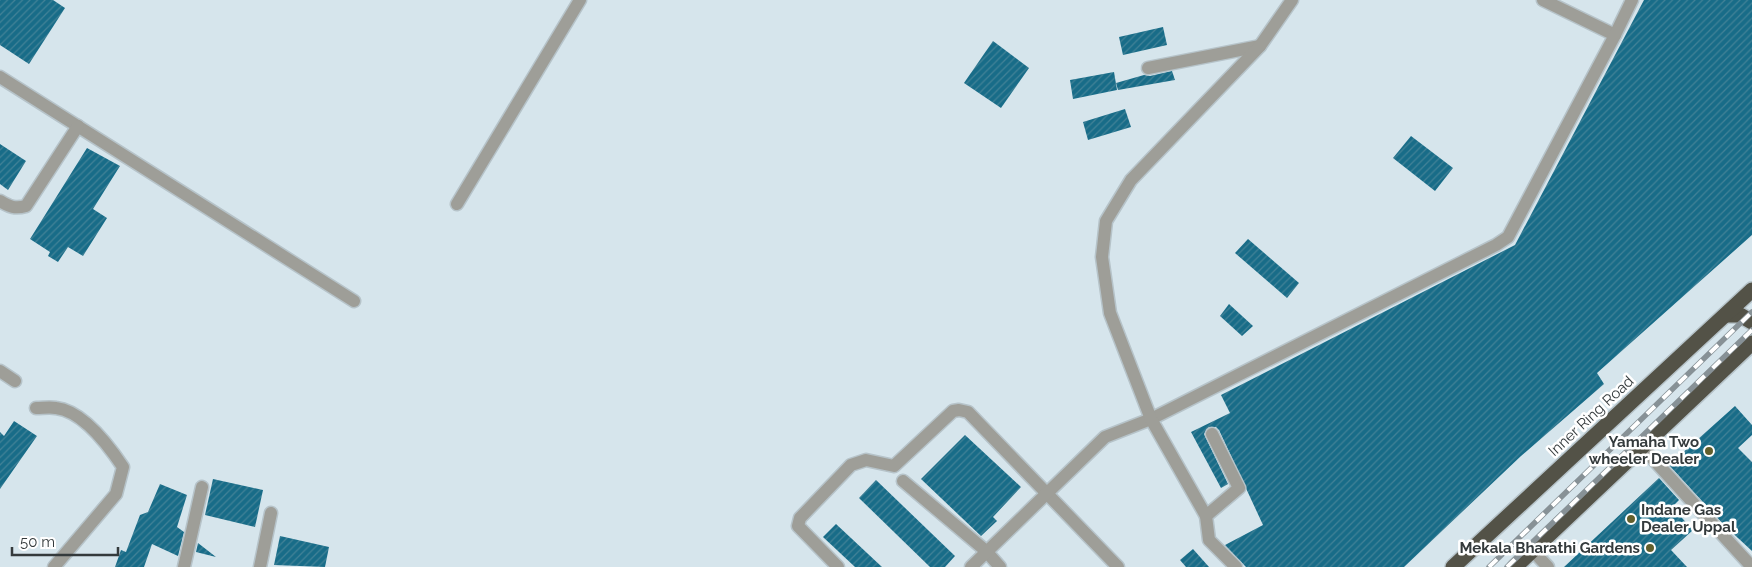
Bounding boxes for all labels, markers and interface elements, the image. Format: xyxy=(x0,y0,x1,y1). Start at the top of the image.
street label: Inner Ring Road xyxy=(1545,372,1637,460)
place label: Yamaha Two wheeler Dealer xyxy=(1589,433,1699,468)
marker: Yamaha Two wheeler Dealer xyxy=(1703,445,1715,457)
place label: Indane Gas Dealer Uppal xyxy=(1641,501,1736,536)
marker: Indane Gas Dealer Uppal xyxy=(1625,513,1637,525)
scale bar xyxy=(12,524,119,556)
text: 50 m xyxy=(20,533,55,551)
place label: Mekala Bharathi Gardens xyxy=(1460,539,1640,557)
marker: Mekala Bharathi Gardens xyxy=(1644,542,1656,554)

